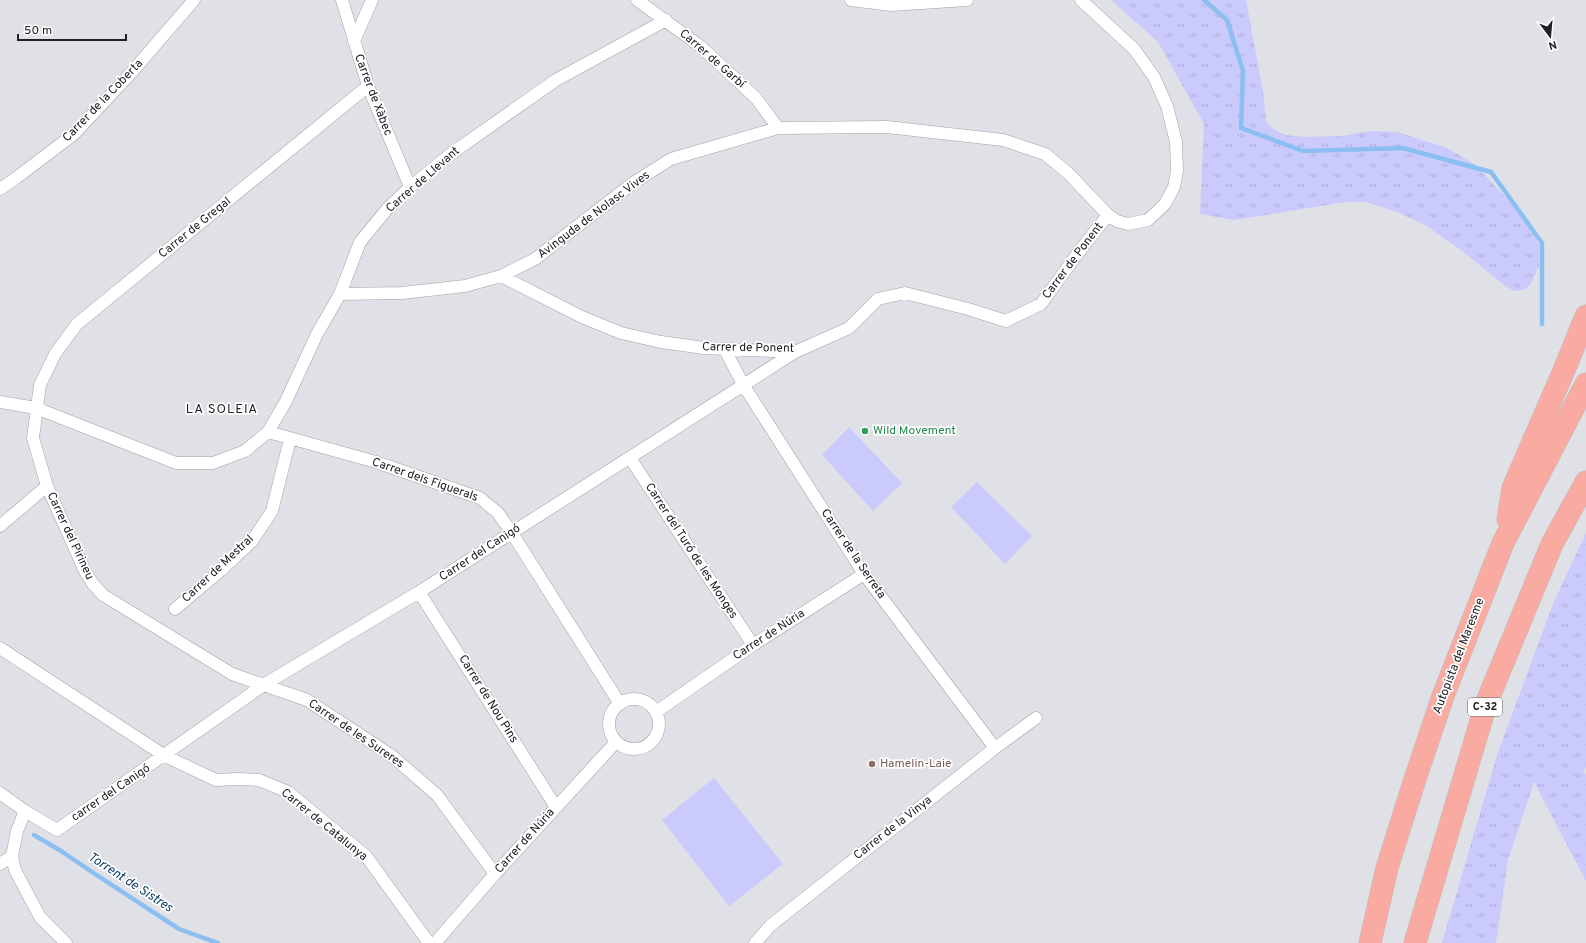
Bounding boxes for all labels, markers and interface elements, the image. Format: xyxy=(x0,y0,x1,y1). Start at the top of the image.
scale bar xyxy=(18,16,126,42)
north arrow xyxy=(1530,16,1570,56)
text: 50 m xyxy=(24,23,52,39)
street label: Carrer de Garbí xyxy=(676,26,749,93)
text: N xyxy=(1547,37,1558,52)
street label: Carrer de Xàbec xyxy=(350,52,396,138)
street label: Carrer de la Coberta xyxy=(59,56,147,146)
street label: Carrer de Llevant xyxy=(383,144,463,216)
street label: Avinguda de Nolasc Vives xyxy=(535,168,653,262)
street label: Carrer de Gregal xyxy=(155,194,235,262)
street label: Carrer de Ponent xyxy=(1039,219,1107,303)
street label: Carrer de Ponent xyxy=(702,339,794,357)
district label: LA SOLEIA xyxy=(186,402,258,418)
place label: Wild Movement xyxy=(873,423,956,439)
marker: Wild Movement xyxy=(860,426,870,436)
street label: Carrer dels Figuerals xyxy=(370,454,480,506)
street label: Carrer del Turó de les Monges xyxy=(641,480,741,622)
street label: Carrer del Pirineu xyxy=(43,490,97,582)
street label: Carrer de la Serreta xyxy=(817,506,889,602)
street label: Carrer del Canigó xyxy=(436,521,524,585)
street label: Carrer de Mestral xyxy=(179,532,257,606)
street label: Autopista del Maresme xyxy=(1430,596,1488,716)
street label: Carrer de Núria xyxy=(730,606,808,664)
street label: Carrer de Nou Pins xyxy=(454,652,522,746)
street label: Carrer de les Sureres xyxy=(305,696,407,772)
road number: C-32 xyxy=(1468,698,1502,716)
place label: Hamelin-Laie xyxy=(880,756,951,772)
marker: Hamelin-Laie xyxy=(867,759,877,769)
street label: carrer del Canigó xyxy=(68,760,154,825)
street label: Carrer de Catalunya xyxy=(277,785,371,865)
street label: Carrer de la Vinya xyxy=(851,792,935,864)
street label: Carrer de Núria xyxy=(491,805,559,877)
water label: Torrent de Sistres xyxy=(85,850,176,916)

